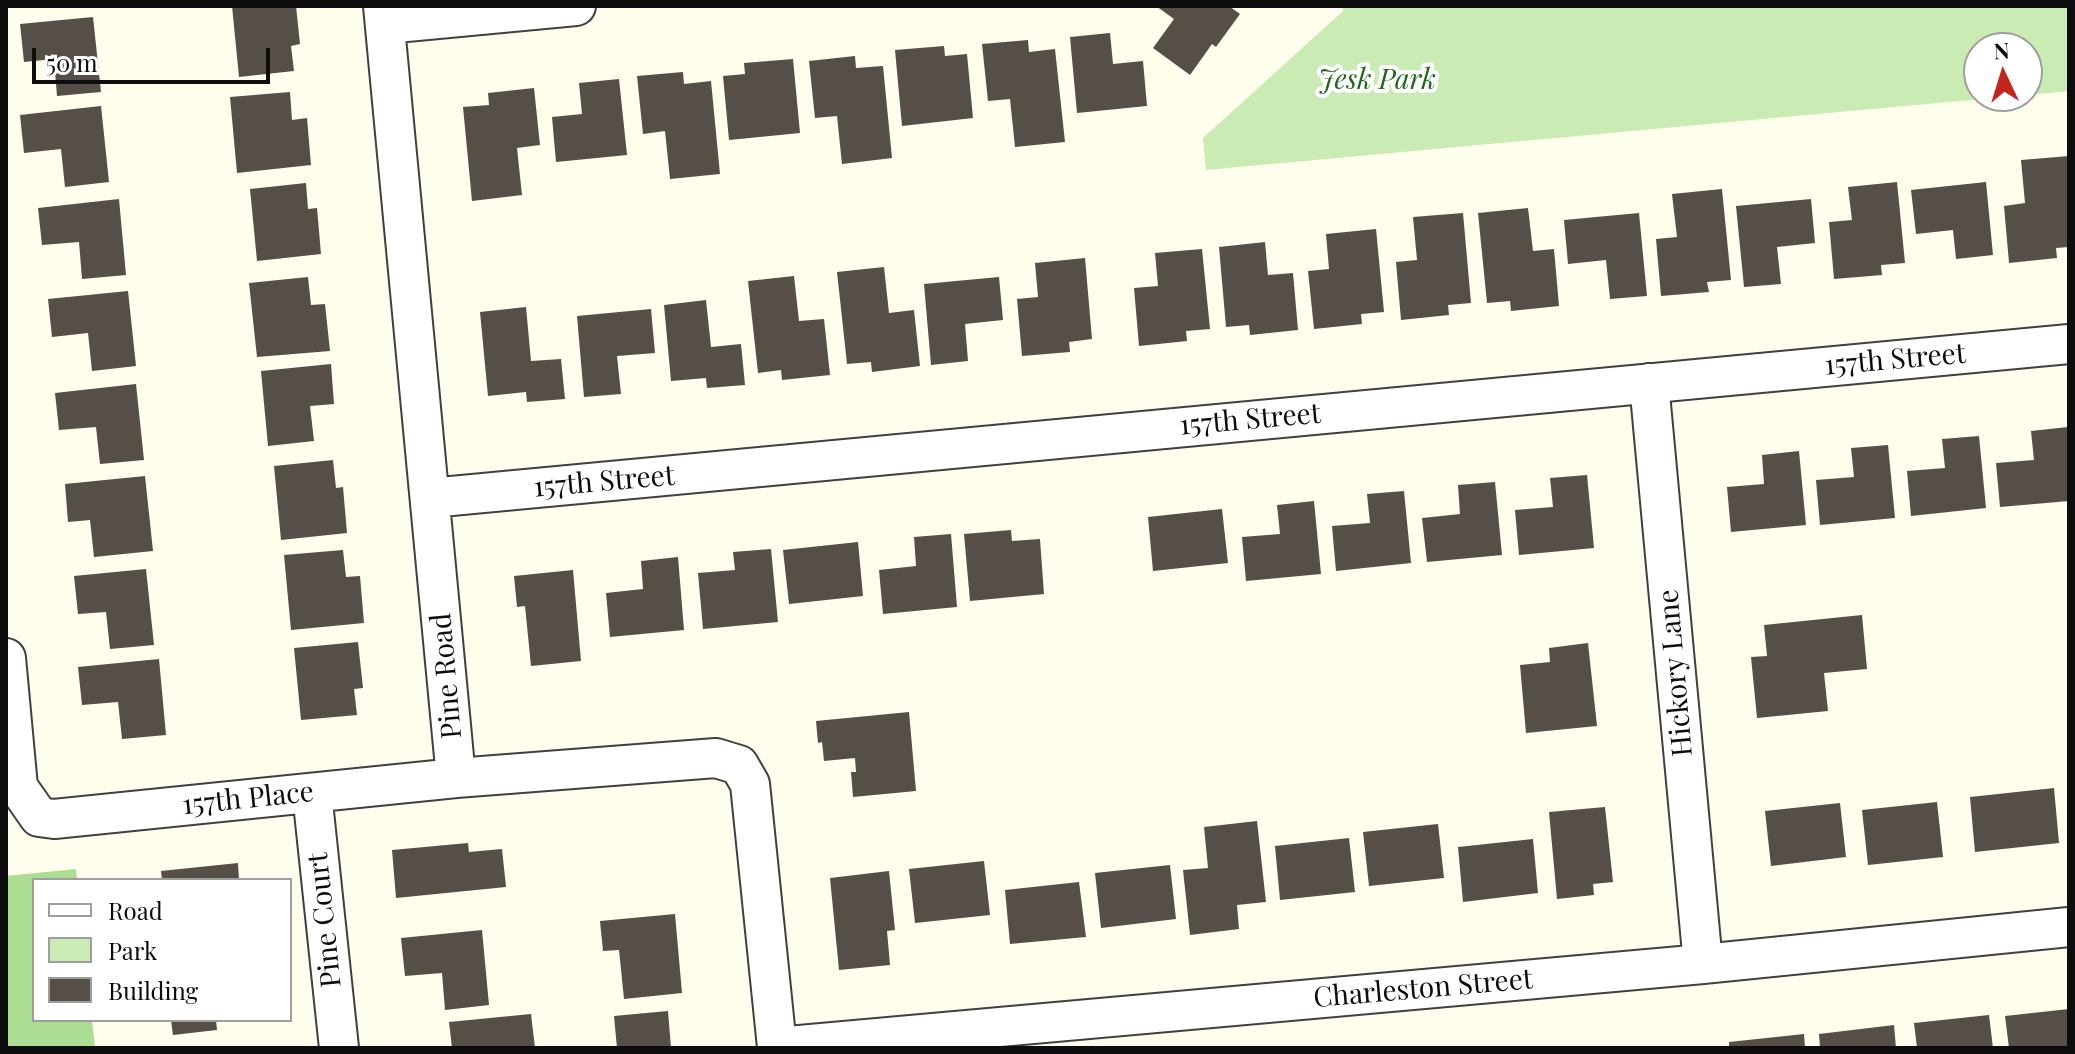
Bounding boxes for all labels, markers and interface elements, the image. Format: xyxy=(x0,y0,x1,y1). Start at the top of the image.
scale bar xyxy=(36,32,274,82)
north arrow xyxy=(1963,32,2043,112)
text: N xyxy=(1992,35,2010,66)
text: 50 m xyxy=(46,46,98,78)
park label: Jesk Park xyxy=(1318,63,1436,97)
street label: 157th Street xyxy=(1823,337,1967,383)
street label: 157th Street xyxy=(1178,397,1322,443)
street label: 157th Street xyxy=(532,459,676,505)
street label: Hickory Lane xyxy=(1652,588,1700,758)
street label: Pine Road xyxy=(425,612,469,740)
street label: 157th Place xyxy=(180,775,316,823)
street label: Pine Court xyxy=(301,851,349,989)
legend xyxy=(32,878,292,1022)
text: Road xyxy=(108,894,163,926)
text: Park xyxy=(108,934,157,966)
street label: Charleston Street xyxy=(1312,963,1534,1015)
text: Building xyxy=(108,974,198,1006)

